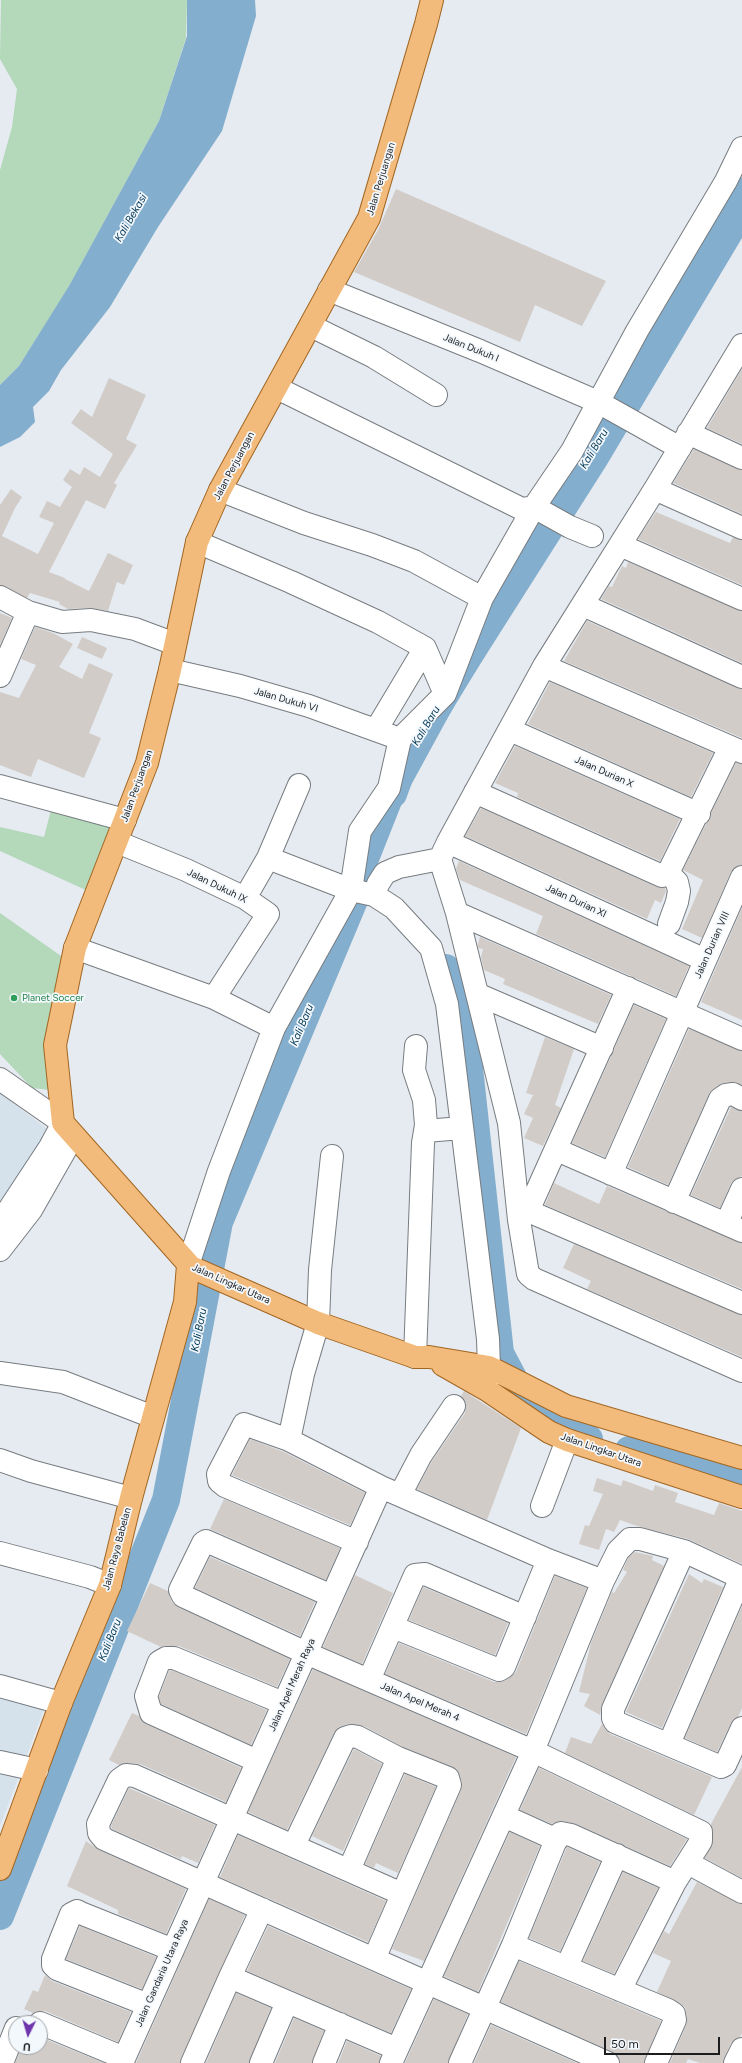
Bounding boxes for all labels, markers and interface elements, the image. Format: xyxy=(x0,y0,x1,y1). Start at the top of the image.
street label: Jalan Perjuangan xyxy=(364,141,398,217)
water label: Kali Bekasi xyxy=(112,192,150,244)
street label: Jalan Dukuh I xyxy=(441,331,501,365)
water label: Kali Baru xyxy=(577,427,611,471)
street label: Jalan Perjuangan xyxy=(211,430,257,502)
street label: Jalan Dukuh VI xyxy=(253,685,319,715)
water label: Kali Baru xyxy=(409,704,443,748)
street label: Jalan Perjuangan xyxy=(118,748,156,824)
street label: Jalan Durian X xyxy=(573,754,635,790)
street label: Jalan Dukuh IX xyxy=(185,866,249,906)
street label: Jalan Durian XI xyxy=(544,882,608,920)
street label: Jalan Durian VIII xyxy=(692,910,732,980)
place label: Planet Soccer xyxy=(22,992,84,1004)
marker: Planet Soccer xyxy=(9,993,19,1003)
water label: Kali Baru xyxy=(287,1002,317,1048)
street label: Jalan Lingkar Utara xyxy=(190,1261,272,1307)
water label: Kali Baru xyxy=(188,1307,210,1353)
street label: Jalan Lingkar Utara xyxy=(559,1431,643,1469)
street label: Jalan Raya Babelan xyxy=(100,1506,134,1592)
water label: Kali Baru xyxy=(96,1617,124,1663)
street label: Jalan Apel Merah Raya xyxy=(266,1637,318,1733)
street label: Jalan Apel Merah 4 xyxy=(379,1680,461,1724)
street label: Jalan Gandaria Utara Raya xyxy=(133,1917,191,2029)
north arrow xyxy=(8,2015,48,2055)
scale bar xyxy=(606,2029,722,2055)
text: 50 m xyxy=(611,2037,639,2051)
text: U xyxy=(23,2040,31,2053)

